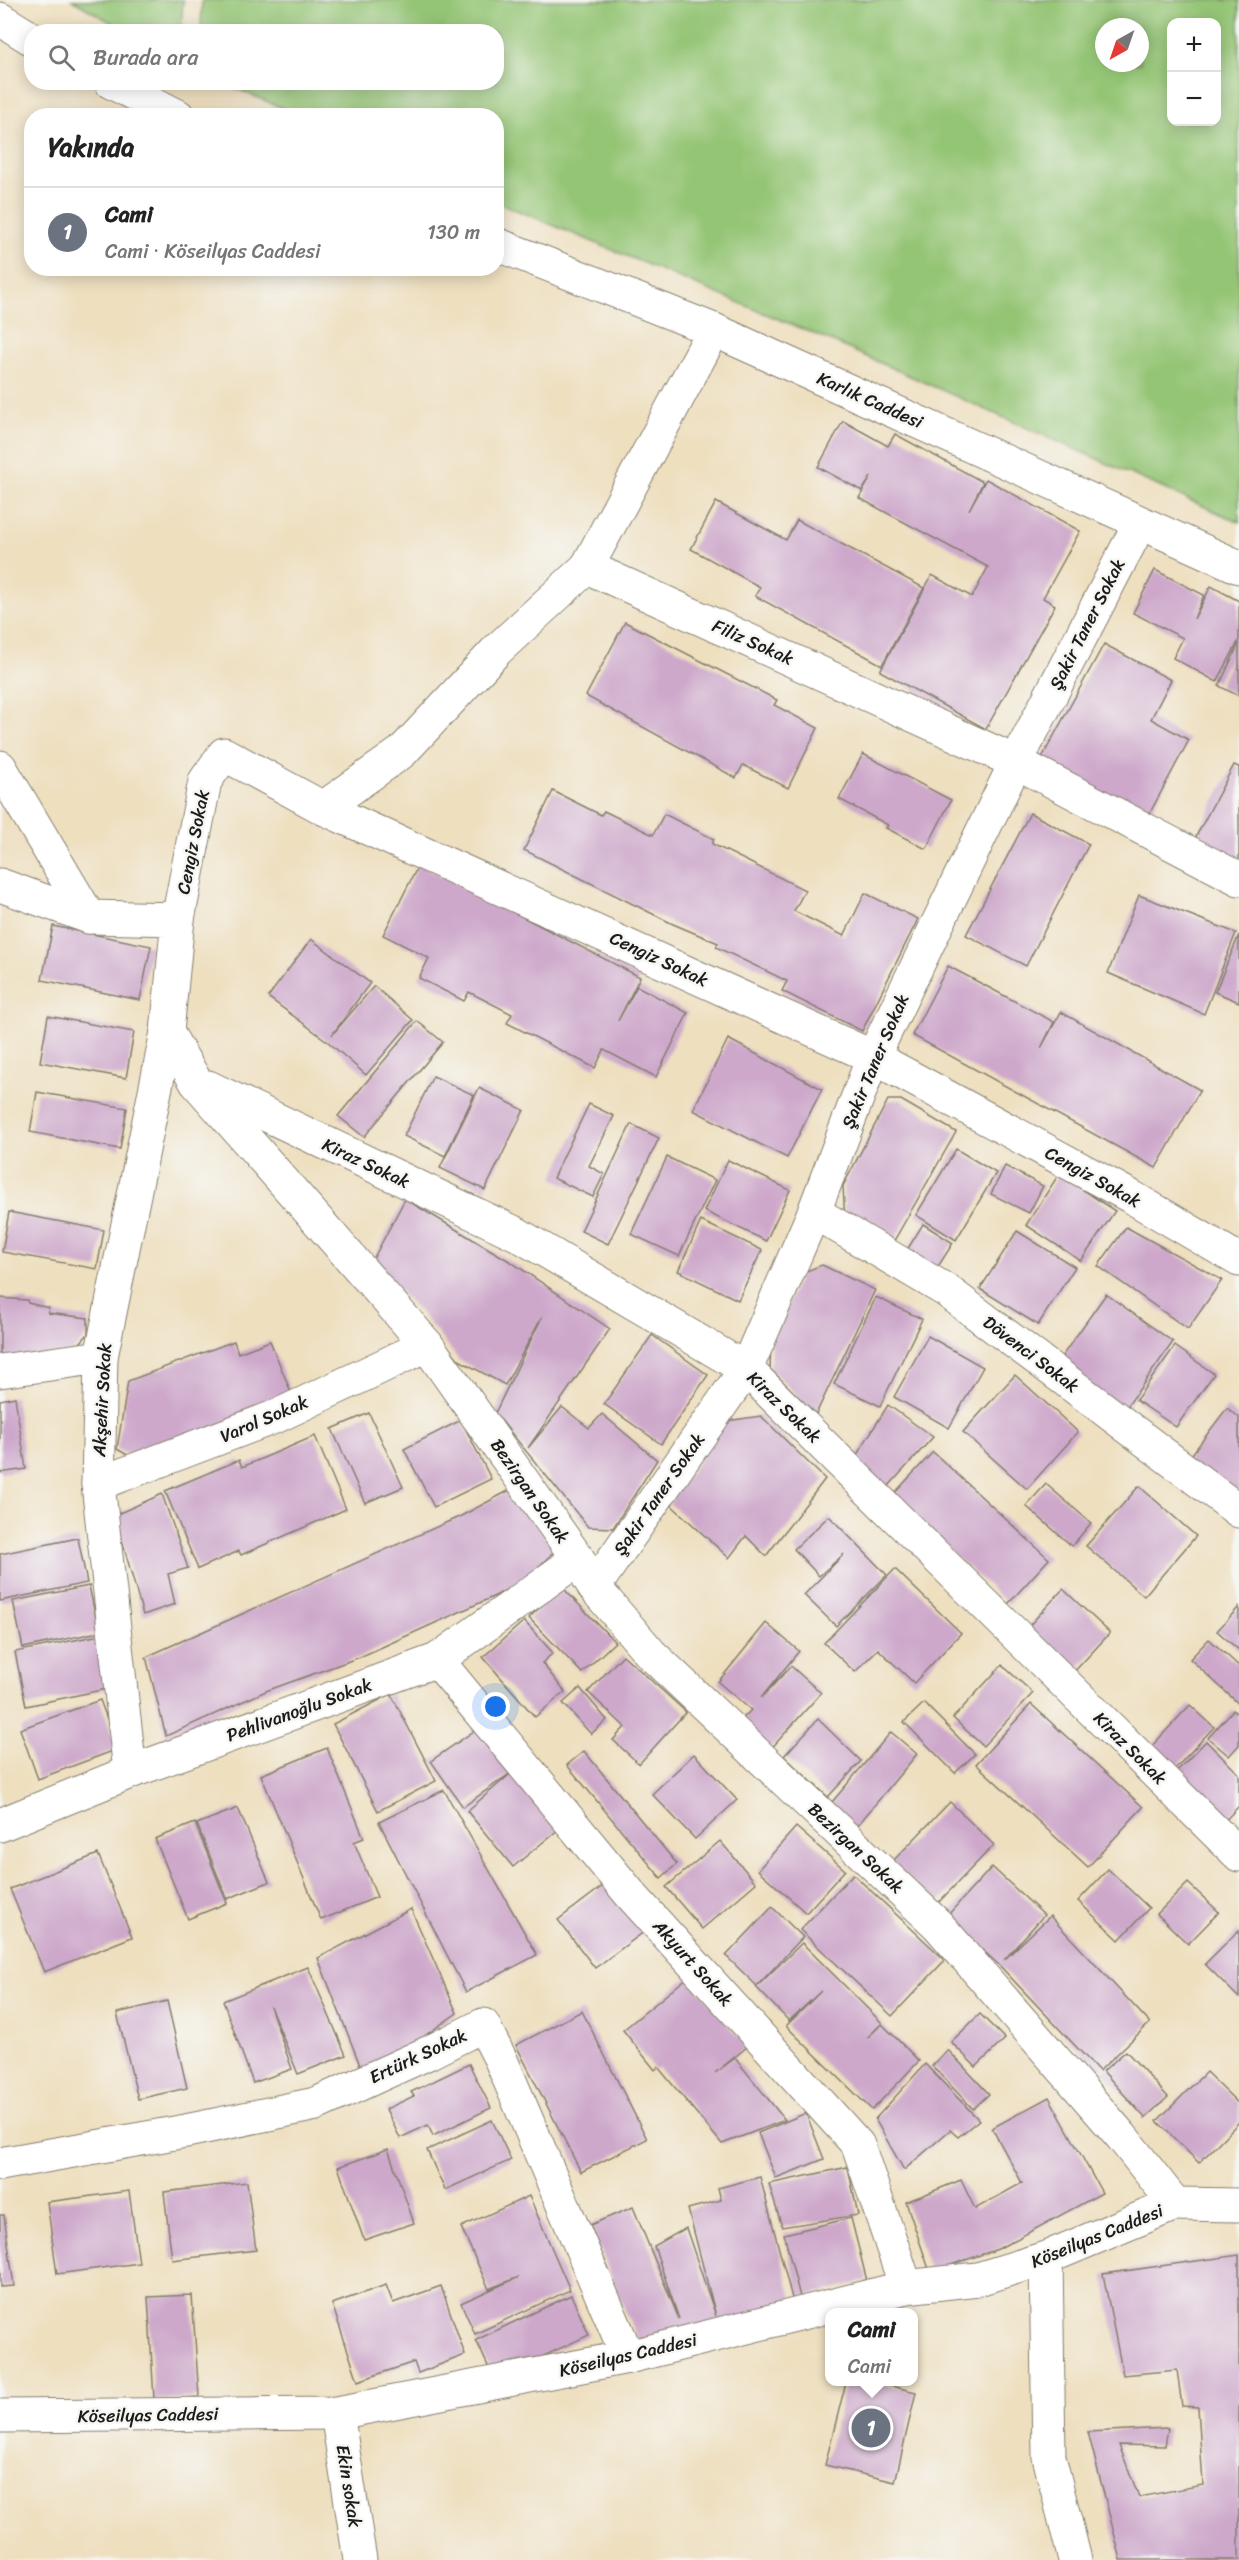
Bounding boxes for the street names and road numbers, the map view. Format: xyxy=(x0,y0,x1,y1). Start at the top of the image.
street label: Karlık Caddesi xyxy=(812,362,929,438)
street label: Şakir Taner Sokak xyxy=(1040,553,1134,695)
street label: Filiz Sokak xyxy=(707,610,799,674)
street label: Cengiz Sokak xyxy=(167,787,219,897)
street label: Cengiz Sokak xyxy=(604,922,714,996)
street label: Şakir Taner Sokak xyxy=(832,988,918,1134)
street label: Kiraz Sokak xyxy=(317,1129,416,1198)
street label: Cengiz Sokak xyxy=(1039,1137,1147,1217)
street label: Dövenci Sokak xyxy=(976,1307,1087,1401)
street label: Akşehir Sokak xyxy=(83,1342,121,1459)
street label: Kiraz Sokak xyxy=(739,1363,829,1451)
street label: Varol Sokak xyxy=(215,1386,314,1452)
street label: Şakir Taner Sokak xyxy=(605,1426,713,1562)
street label: Bezirgan Sokak xyxy=(482,1432,578,1550)
street label: Pehlivanoğlu Sokak xyxy=(222,1669,377,1751)
street label: Kiraz Sokak xyxy=(1085,1703,1175,1793)
street label: Bezirgan Sokak xyxy=(800,1794,912,1902)
street label: Akyurt Sokak xyxy=(644,1911,741,2014)
street label: Ertürk Sokak xyxy=(364,2019,472,2093)
street label: Köseilyas Caddesi xyxy=(1026,2194,1169,2277)
street label: Köseilyas Caddesi xyxy=(556,2323,701,2386)
street label: Köseilyas Caddesi xyxy=(77,2398,220,2432)
street label: Ekin sokak xyxy=(327,2442,371,2530)

